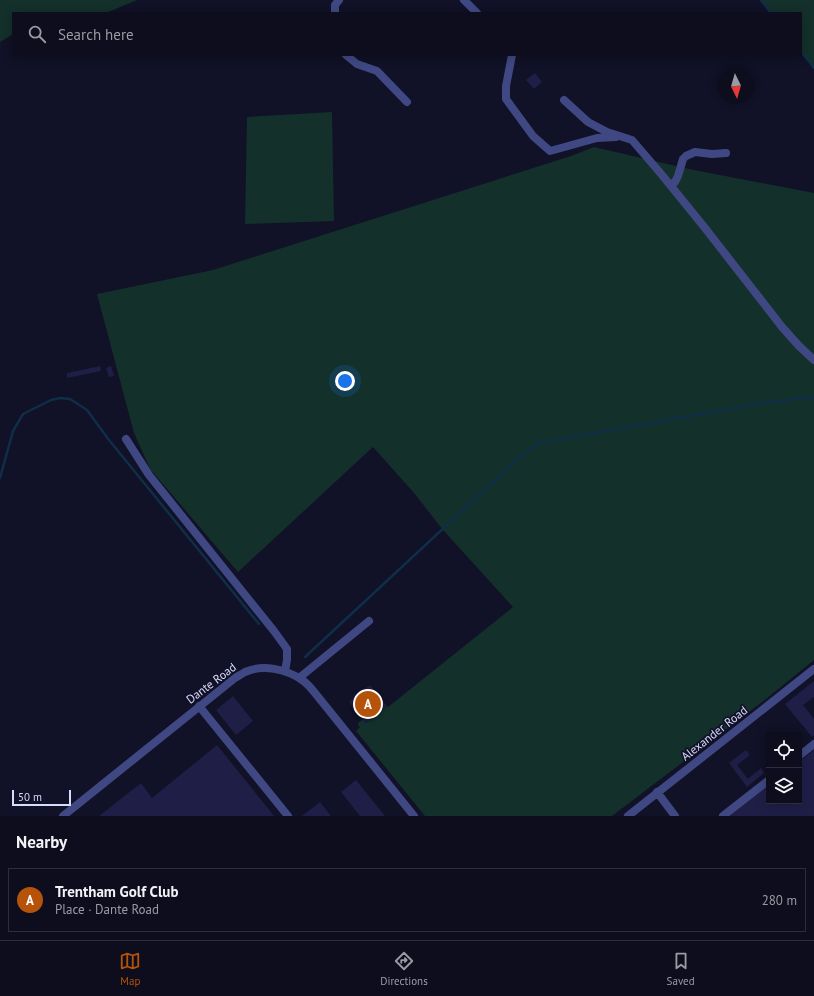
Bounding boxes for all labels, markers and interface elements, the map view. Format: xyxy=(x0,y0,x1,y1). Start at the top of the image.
search box xyxy=(12,12,802,56)
icon: search xyxy=(26,23,48,45)
text: Search here xyxy=(58,25,134,44)
north arrow xyxy=(718,68,754,104)
your location xyxy=(335,371,355,391)
street label: Dante Road xyxy=(183,659,239,707)
pin: A xyxy=(355,689,381,719)
street label: Alexander Road xyxy=(678,702,750,764)
map controls xyxy=(766,732,802,804)
button: locate xyxy=(766,732,802,768)
button: layers xyxy=(766,768,802,804)
scale bar xyxy=(12,788,71,807)
text: 50 m xyxy=(18,790,42,804)
text: Nearby xyxy=(16,831,67,853)
text: Trentham Golf Club xyxy=(55,882,178,901)
text: A xyxy=(26,892,34,909)
text: 280 m xyxy=(762,892,797,909)
text: Place · Dante Road xyxy=(55,901,159,918)
tab: Map xyxy=(119,950,141,988)
tab: Directions xyxy=(380,950,428,988)
tab: Saved xyxy=(667,950,695,988)

